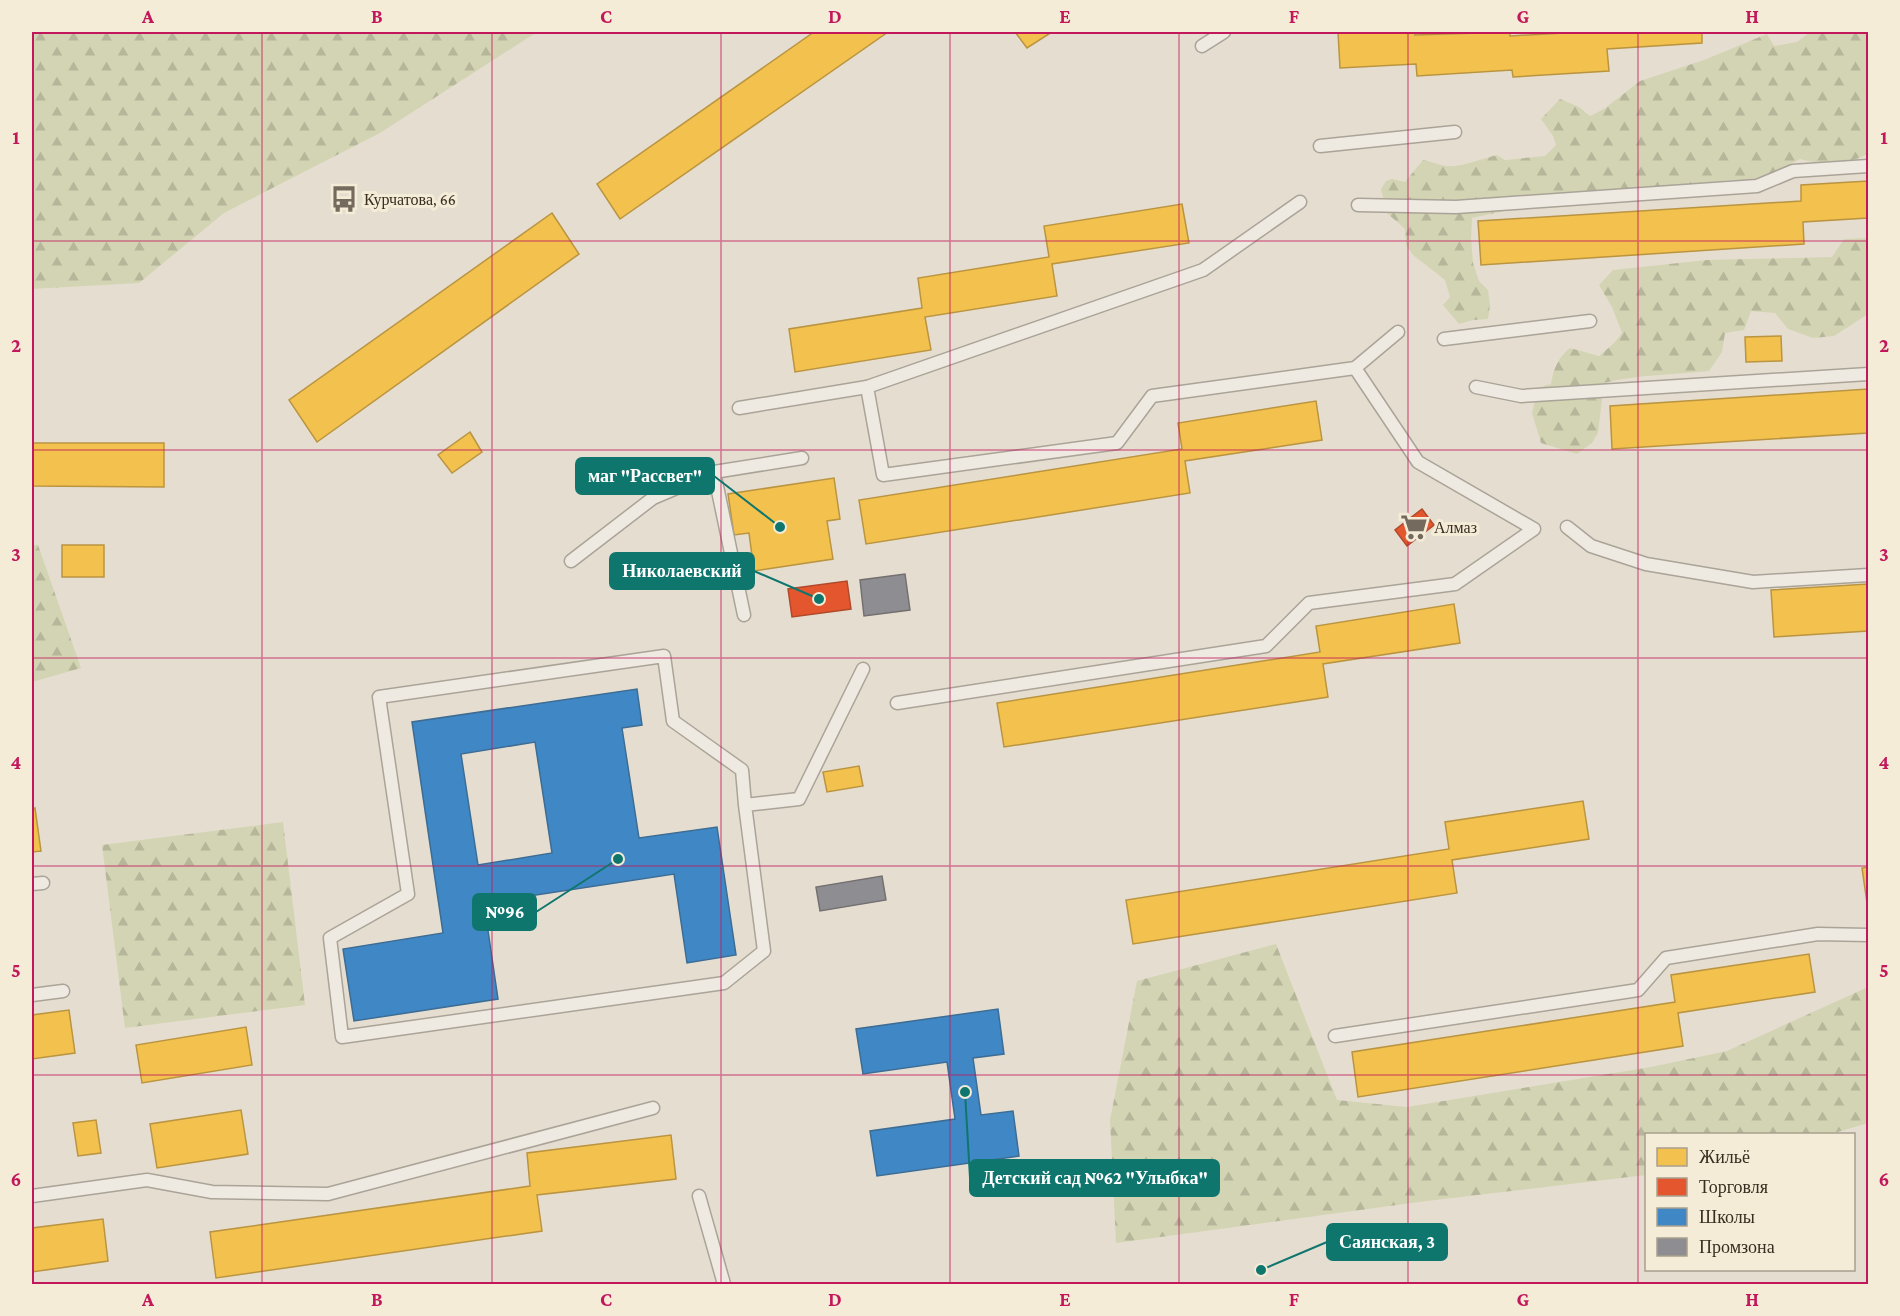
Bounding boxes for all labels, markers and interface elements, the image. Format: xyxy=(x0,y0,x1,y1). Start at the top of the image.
text: A xyxy=(141,5,155,27)
text: B xyxy=(371,5,383,27)
text: C xyxy=(600,5,612,27)
text: D xyxy=(828,5,842,27)
text: E xyxy=(1059,5,1071,27)
text: F xyxy=(1289,5,1300,27)
text: G xyxy=(1517,5,1530,27)
text: H xyxy=(1745,5,1759,27)
text: 1 xyxy=(12,126,20,148)
text: 1 xyxy=(1880,126,1888,148)
bus stop icon: Курчатова, 66 xyxy=(329,184,359,214)
place label: Курчатова, 66 xyxy=(364,191,456,209)
text: 2 xyxy=(11,334,21,356)
text: 2 xyxy=(1879,334,1889,356)
callout: маг "Рассвет" xyxy=(576,458,714,494)
text: маг "Рассвет" xyxy=(588,466,702,486)
supermarket icon: Алмаз xyxy=(1399,512,1429,542)
place label: Алмаз xyxy=(1434,519,1477,536)
text: 3 xyxy=(11,543,21,565)
text: 3 xyxy=(1879,543,1889,565)
callout: Николаевский xyxy=(610,553,754,589)
text: Николаевский xyxy=(622,561,742,581)
text: 4 xyxy=(11,751,22,773)
text: 4 xyxy=(1879,751,1890,773)
callout: №96 xyxy=(473,894,536,930)
text: №96 xyxy=(485,902,525,922)
text: 5 xyxy=(11,959,21,981)
text: 5 xyxy=(1879,959,1889,981)
legend xyxy=(1645,1133,1855,1271)
text: Жильё xyxy=(1699,1147,1750,1167)
callout: Детский сад №62 "Улыбка" xyxy=(970,1160,1219,1196)
text: 6 xyxy=(11,1168,21,1190)
text: Детский сад №62 "Улыбка" xyxy=(982,1168,1208,1188)
text: 6 xyxy=(1879,1168,1889,1190)
text: Торговля xyxy=(1699,1177,1768,1197)
text: Школы xyxy=(1699,1207,1755,1227)
callout: Саянская, 3 xyxy=(1327,1224,1447,1260)
text: Саянская, 3 xyxy=(1339,1232,1435,1252)
text: Промзона xyxy=(1699,1237,1775,1257)
text: A xyxy=(141,1288,155,1310)
text: B xyxy=(371,1288,383,1310)
text: C xyxy=(600,1288,612,1310)
text: D xyxy=(828,1288,842,1310)
text: E xyxy=(1059,1288,1071,1310)
text: F xyxy=(1289,1288,1300,1310)
text: G xyxy=(1517,1288,1530,1310)
text: H xyxy=(1745,1288,1759,1310)

